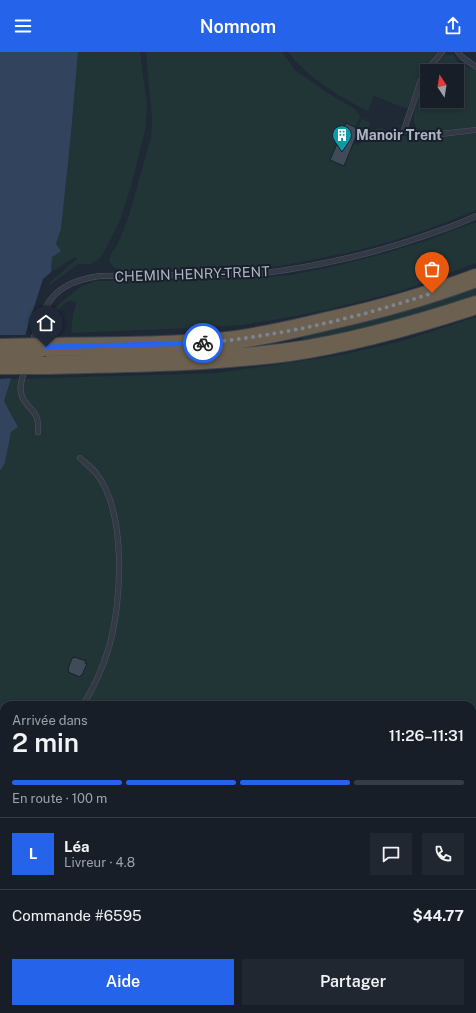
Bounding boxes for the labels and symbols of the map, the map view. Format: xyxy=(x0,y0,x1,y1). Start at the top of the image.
north arrow xyxy=(420,64,464,108)
building icon: Manoir Trent xyxy=(331,124,353,152)
place label: Manoir Trent xyxy=(356,127,442,143)
pin xyxy=(415,252,449,293)
street label: CHEMIN HENRY-TRENT xyxy=(114,263,270,285)
pin xyxy=(29,306,63,347)
courier xyxy=(183,323,223,363)

